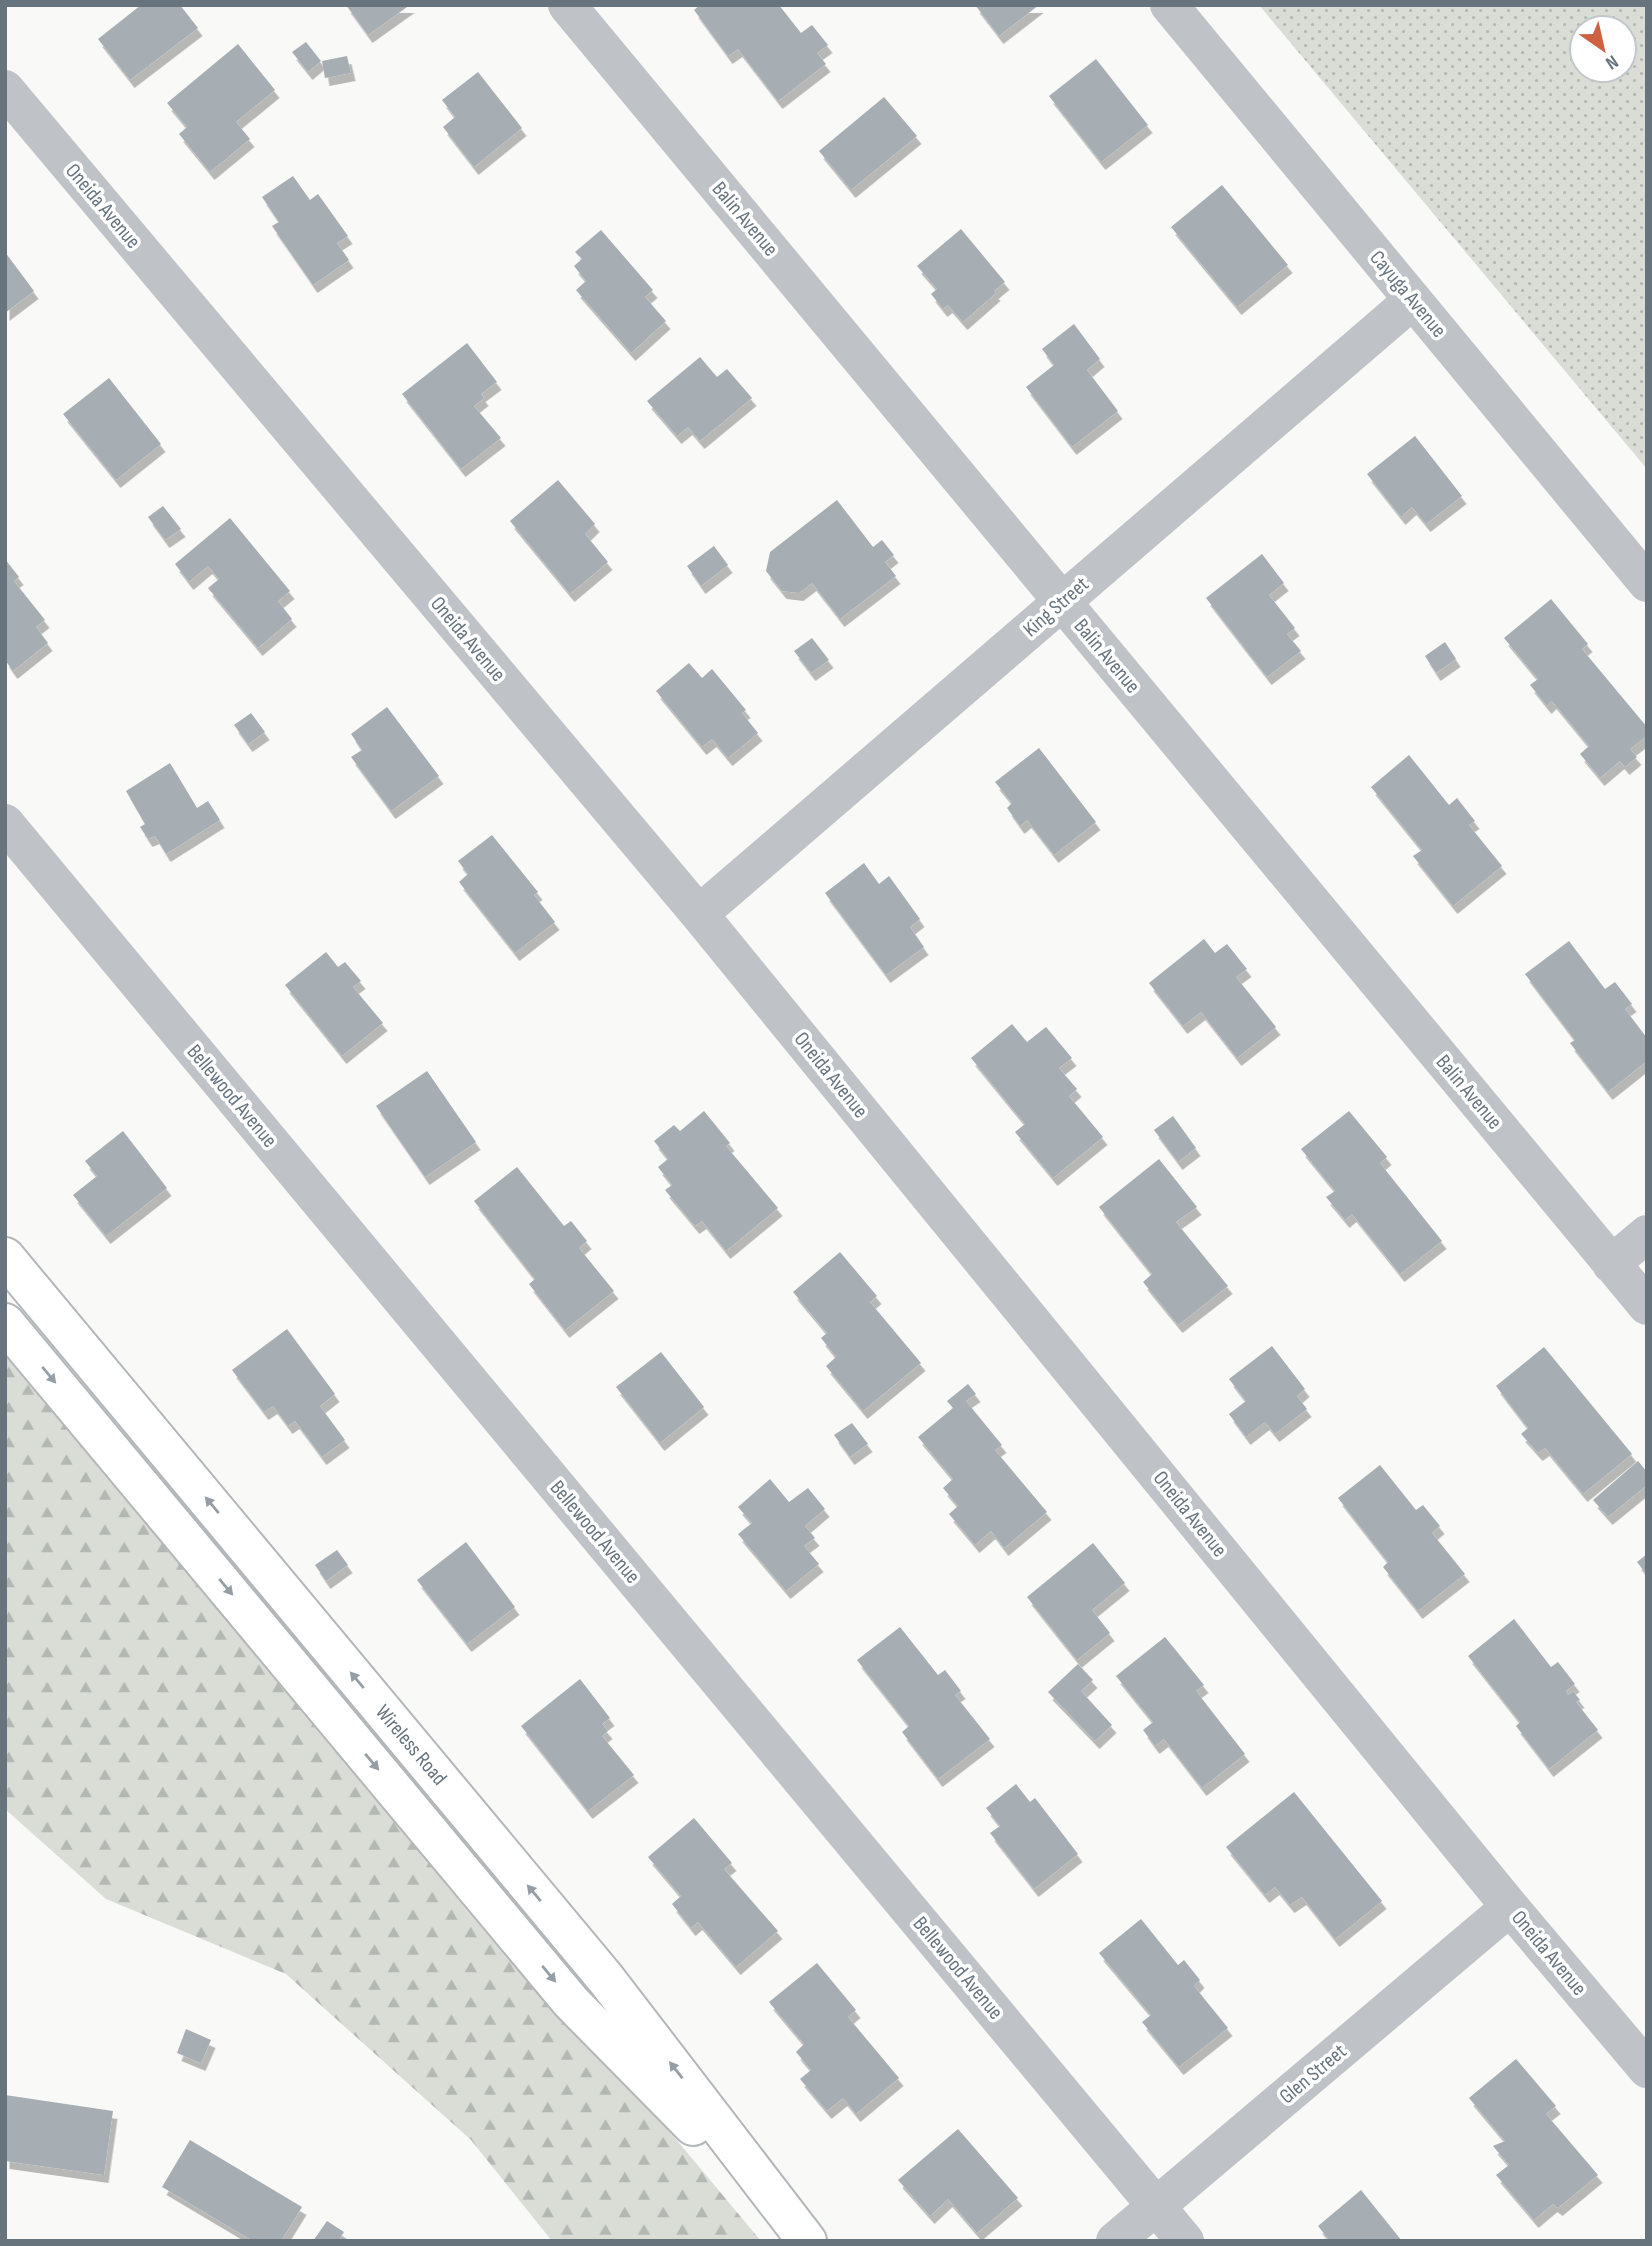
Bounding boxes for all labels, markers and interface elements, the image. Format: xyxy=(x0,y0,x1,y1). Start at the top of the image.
north arrow xyxy=(1568,14,1638,84)
text: N xyxy=(1601,49,1622,74)
street label: Oneida Avenue xyxy=(60,158,146,254)
street label: Balin Avenue xyxy=(707,177,783,261)
street label: Cayuga Avenue xyxy=(1365,246,1451,342)
street label: King Street xyxy=(1018,572,1094,642)
street label: Oneida Avenue xyxy=(425,591,511,687)
street label: Balin Avenue xyxy=(1069,614,1145,698)
street label: Oneida Avenue xyxy=(789,1027,873,1123)
street label: Bellewood Avenue xyxy=(182,1039,282,1153)
street label: Balin Avenue xyxy=(1431,1050,1507,1134)
one-way arrow xyxy=(41,1366,57,1384)
street label: Oneida Avenue xyxy=(1148,1466,1232,1562)
street label: Bellewood Avenue xyxy=(545,1475,645,1589)
one-way arrow xyxy=(204,1497,219,1515)
one-way arrow xyxy=(218,1579,233,1596)
one-way arrow xyxy=(349,1671,365,1689)
street label: Wireless Road xyxy=(370,1700,452,1790)
one-way arrow xyxy=(364,1753,380,1771)
one-way arrow xyxy=(527,1884,542,1901)
street label: Oneida Avenue xyxy=(1506,1905,1592,2001)
street label: Bellewood Avenue xyxy=(908,1911,1008,2025)
one-way arrow xyxy=(541,1966,556,1983)
street label: Glen Street xyxy=(1275,2039,1351,2109)
one-way arrow xyxy=(670,2061,684,2079)

